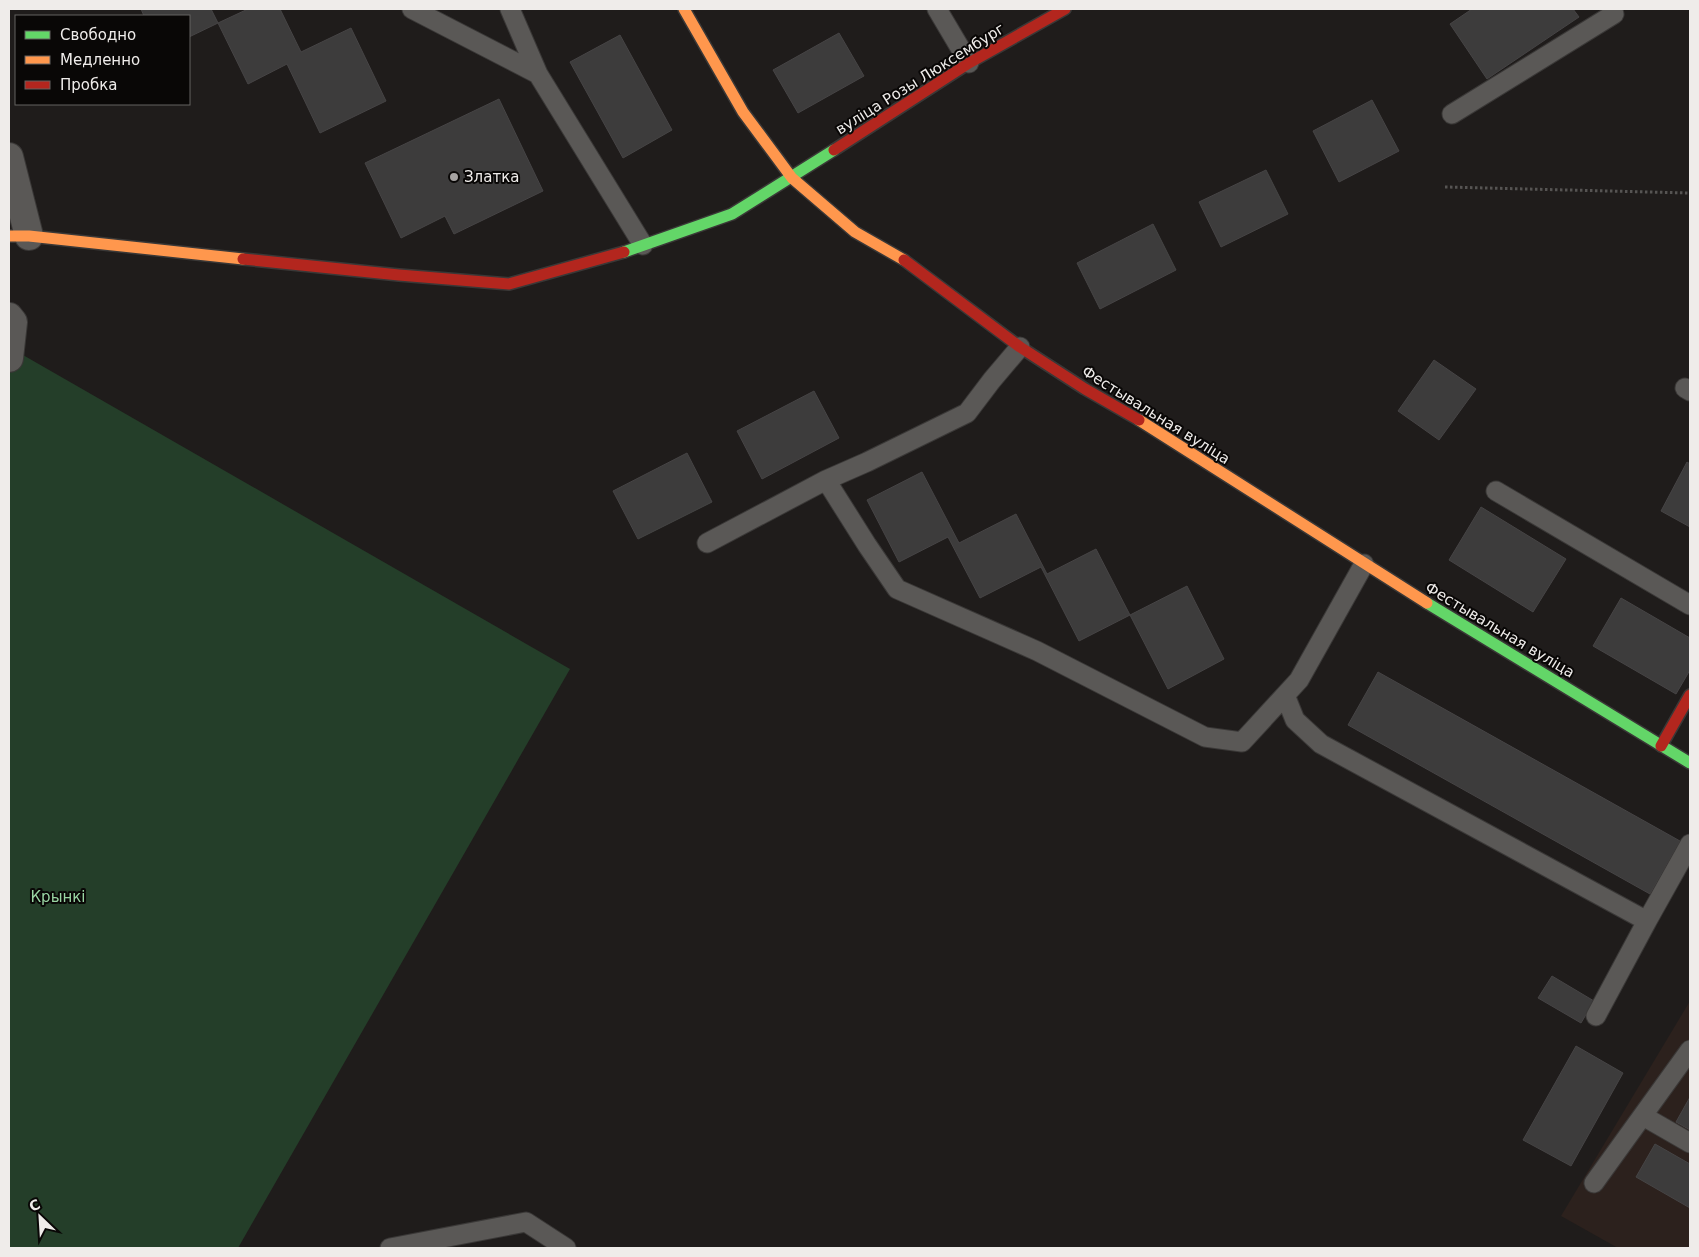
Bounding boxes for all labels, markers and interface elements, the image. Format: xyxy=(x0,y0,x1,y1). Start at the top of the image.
legend xyxy=(15,15,190,105)
street label: вуліца Розы Люксембург xyxy=(832,19,1008,138)
text: Свободно xyxy=(60,26,136,44)
text: Медленно xyxy=(60,51,140,69)
text: Пробка xyxy=(60,76,117,94)
place label: Златка xyxy=(464,168,519,186)
marker: Златка xyxy=(448,171,460,183)
street label: Фестывальная вуліца xyxy=(1079,362,1233,468)
street label: Фестывальная вуліца xyxy=(1422,578,1578,682)
park label: Крынкі xyxy=(30,888,86,906)
north arrow xyxy=(15,1192,65,1242)
text: С xyxy=(26,1196,43,1215)

